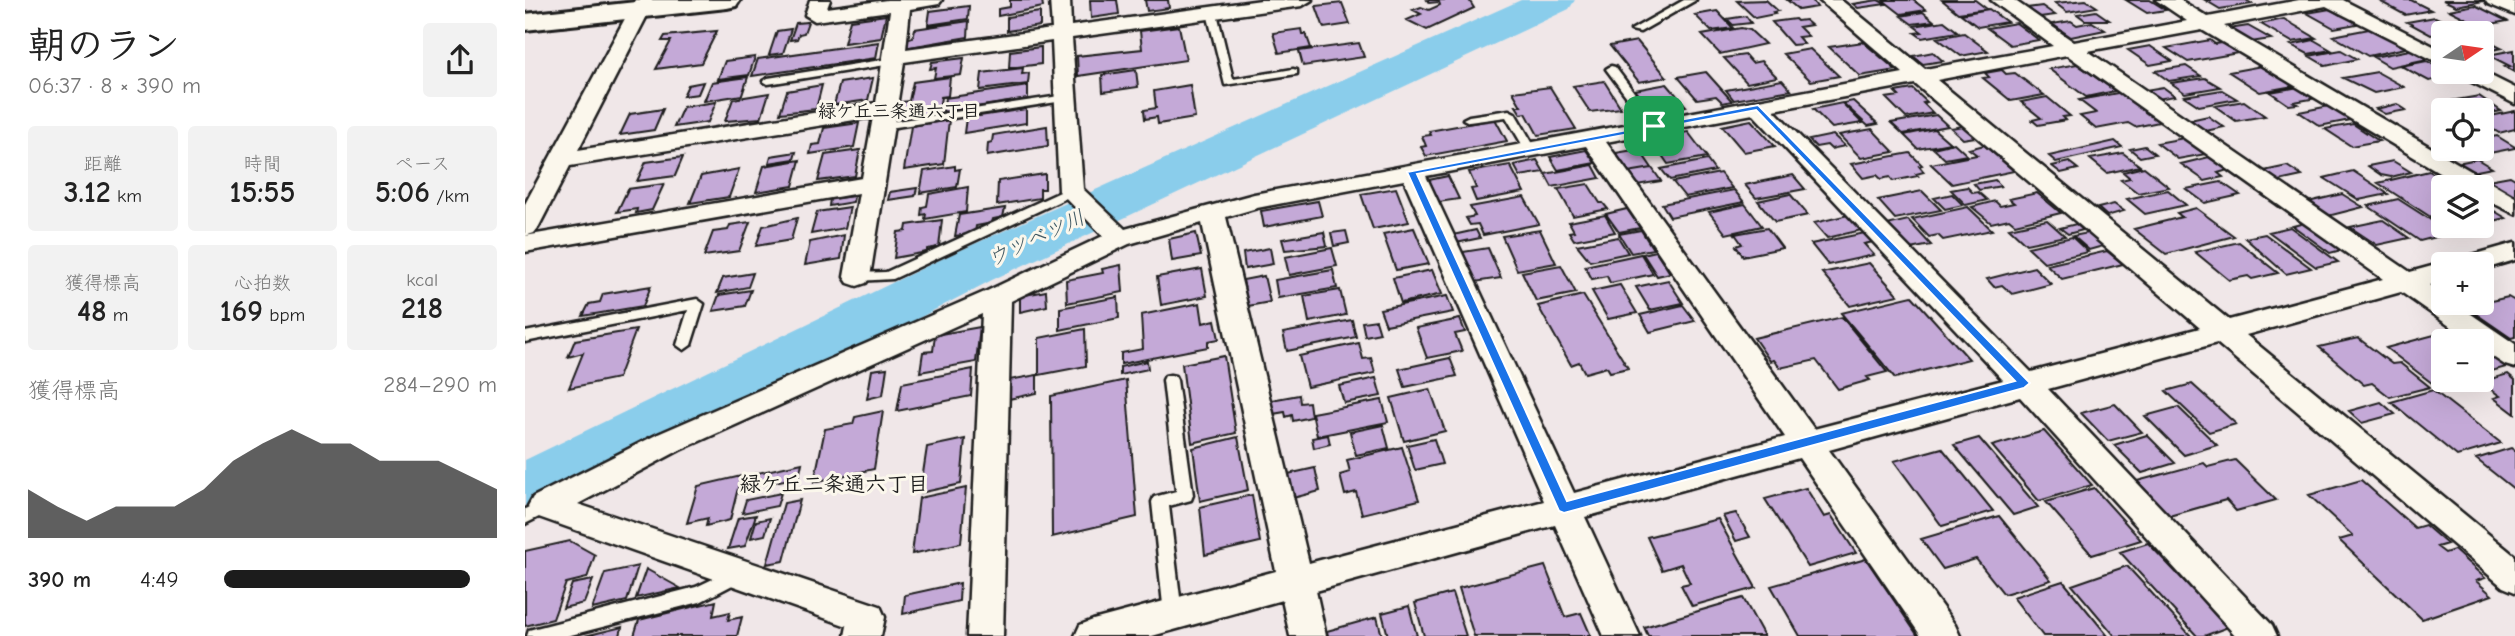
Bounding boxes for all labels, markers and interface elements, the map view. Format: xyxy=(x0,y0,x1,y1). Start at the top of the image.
north arrow xyxy=(2431,21,2494,84)
map controls xyxy=(2431,21,2494,392)
button: share xyxy=(423,23,497,97)
text: 朝のラン xyxy=(28,24,180,68)
text: 06:37 · 8 × 390 m xyxy=(28,72,201,99)
pin xyxy=(1624,96,1684,156)
button: locate xyxy=(2431,98,2494,161)
district label: 緑ケ丘三条通六丁目 xyxy=(818,101,980,122)
icon: arrive xyxy=(1635,107,1673,145)
text: 距離 xyxy=(84,153,122,175)
text: 時間 xyxy=(243,153,282,175)
text: ペース xyxy=(394,153,450,175)
text: 3.12 xyxy=(64,175,111,210)
text: 15:55 xyxy=(230,175,295,210)
text: 5:06 xyxy=(375,175,430,210)
button: layers xyxy=(2431,175,2494,238)
text: km xyxy=(111,185,142,207)
text: /km xyxy=(430,185,469,207)
water label: ウツベツ川 xyxy=(983,205,1089,271)
button: + xyxy=(2431,252,2494,315)
text: kcal xyxy=(406,269,438,291)
text: 獲得標高 xyxy=(65,272,141,294)
text: 心拍数 xyxy=(234,272,291,294)
text: 218 xyxy=(401,291,443,326)
text: 48 xyxy=(77,294,107,329)
text: 169 xyxy=(220,294,263,329)
text: m xyxy=(107,304,129,326)
text: bpm xyxy=(263,304,305,326)
button: − xyxy=(2431,329,2494,392)
text: 284–290 m xyxy=(383,371,497,398)
text: 獲得標高 xyxy=(28,377,120,404)
district label: 緑ケ丘二条通六丁目 xyxy=(740,472,929,496)
text: 390 m xyxy=(28,566,91,593)
text: 4:49 xyxy=(140,566,179,593)

